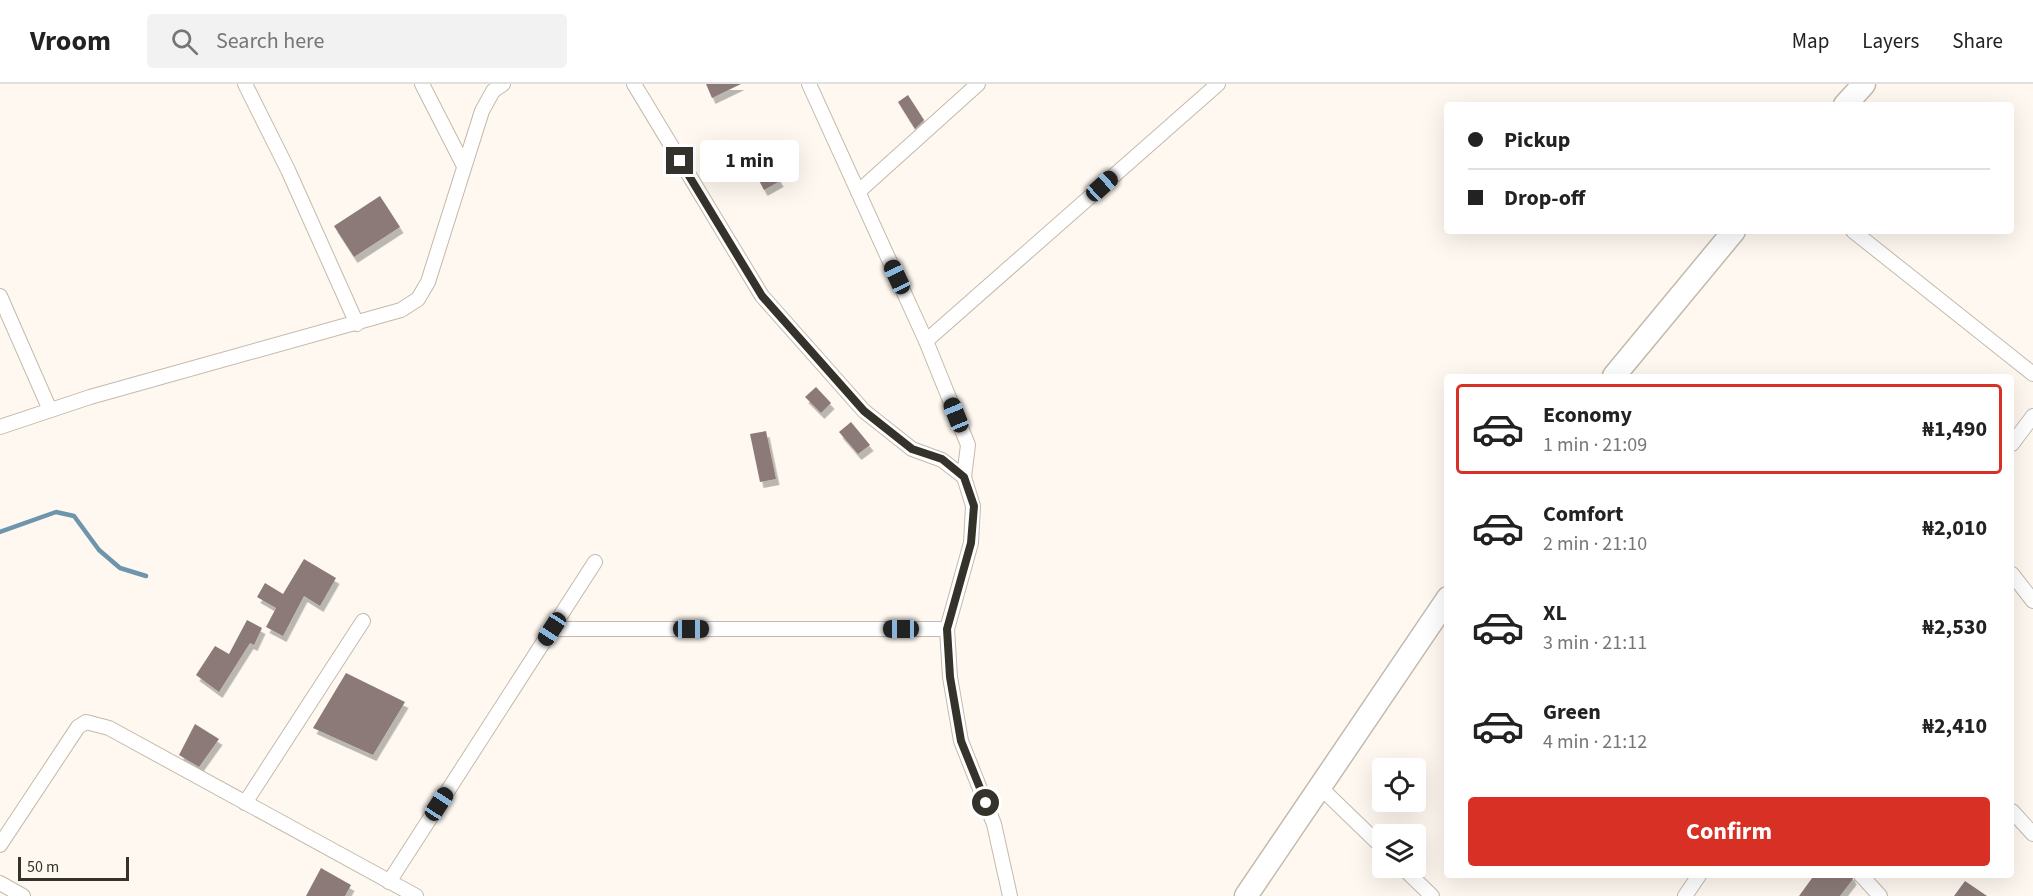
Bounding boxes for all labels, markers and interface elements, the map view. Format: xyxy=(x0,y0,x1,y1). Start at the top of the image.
search box xyxy=(147,14,567,68)
text: Vroom xyxy=(30,21,111,61)
icon: search xyxy=(168,25,201,58)
text: Search here xyxy=(216,25,324,57)
text: Map xyxy=(1792,26,1829,56)
text: Layers xyxy=(1862,26,1919,56)
text: Share xyxy=(1952,26,2003,56)
text: Pickup xyxy=(1504,124,1570,156)
callout: 1 min xyxy=(701,140,800,182)
route end xyxy=(666,147,693,174)
text: 1 min xyxy=(725,147,774,175)
car xyxy=(1083,167,1121,205)
text: Drop-off xyxy=(1504,182,1585,214)
car xyxy=(881,257,913,297)
car xyxy=(941,395,971,435)
text: Economy xyxy=(1543,399,1632,431)
icon: car xyxy=(1471,402,1525,456)
text: ₦1,490 xyxy=(1922,413,1987,445)
text: 1 min · 21:09 xyxy=(1543,431,1647,459)
text: Comfort xyxy=(1543,498,1624,530)
icon: car xyxy=(1471,501,1525,555)
text: ₦2,010 xyxy=(1922,512,1987,544)
text: 2 min · 21:10 xyxy=(1543,530,1647,558)
text: XL xyxy=(1543,597,1567,629)
icon: car xyxy=(1471,600,1525,654)
car xyxy=(535,609,569,649)
text: ₦2,530 xyxy=(1922,611,1987,643)
car xyxy=(673,620,709,638)
car xyxy=(883,620,919,638)
text: 3 min · 21:11 xyxy=(1543,629,1647,657)
text: Green xyxy=(1543,696,1601,728)
icon: car xyxy=(1471,699,1525,753)
text: ₦2,410 xyxy=(1922,710,1987,742)
text: 4 min · 21:12 xyxy=(1543,728,1647,756)
map controls xyxy=(1372,758,1426,878)
button: locate xyxy=(1372,758,1426,812)
car xyxy=(422,784,456,824)
route start xyxy=(972,789,999,816)
button: Confirm xyxy=(1468,797,1990,866)
button: layers xyxy=(1372,824,1426,878)
scale bar xyxy=(18,854,129,882)
text: 50 m xyxy=(27,856,59,878)

